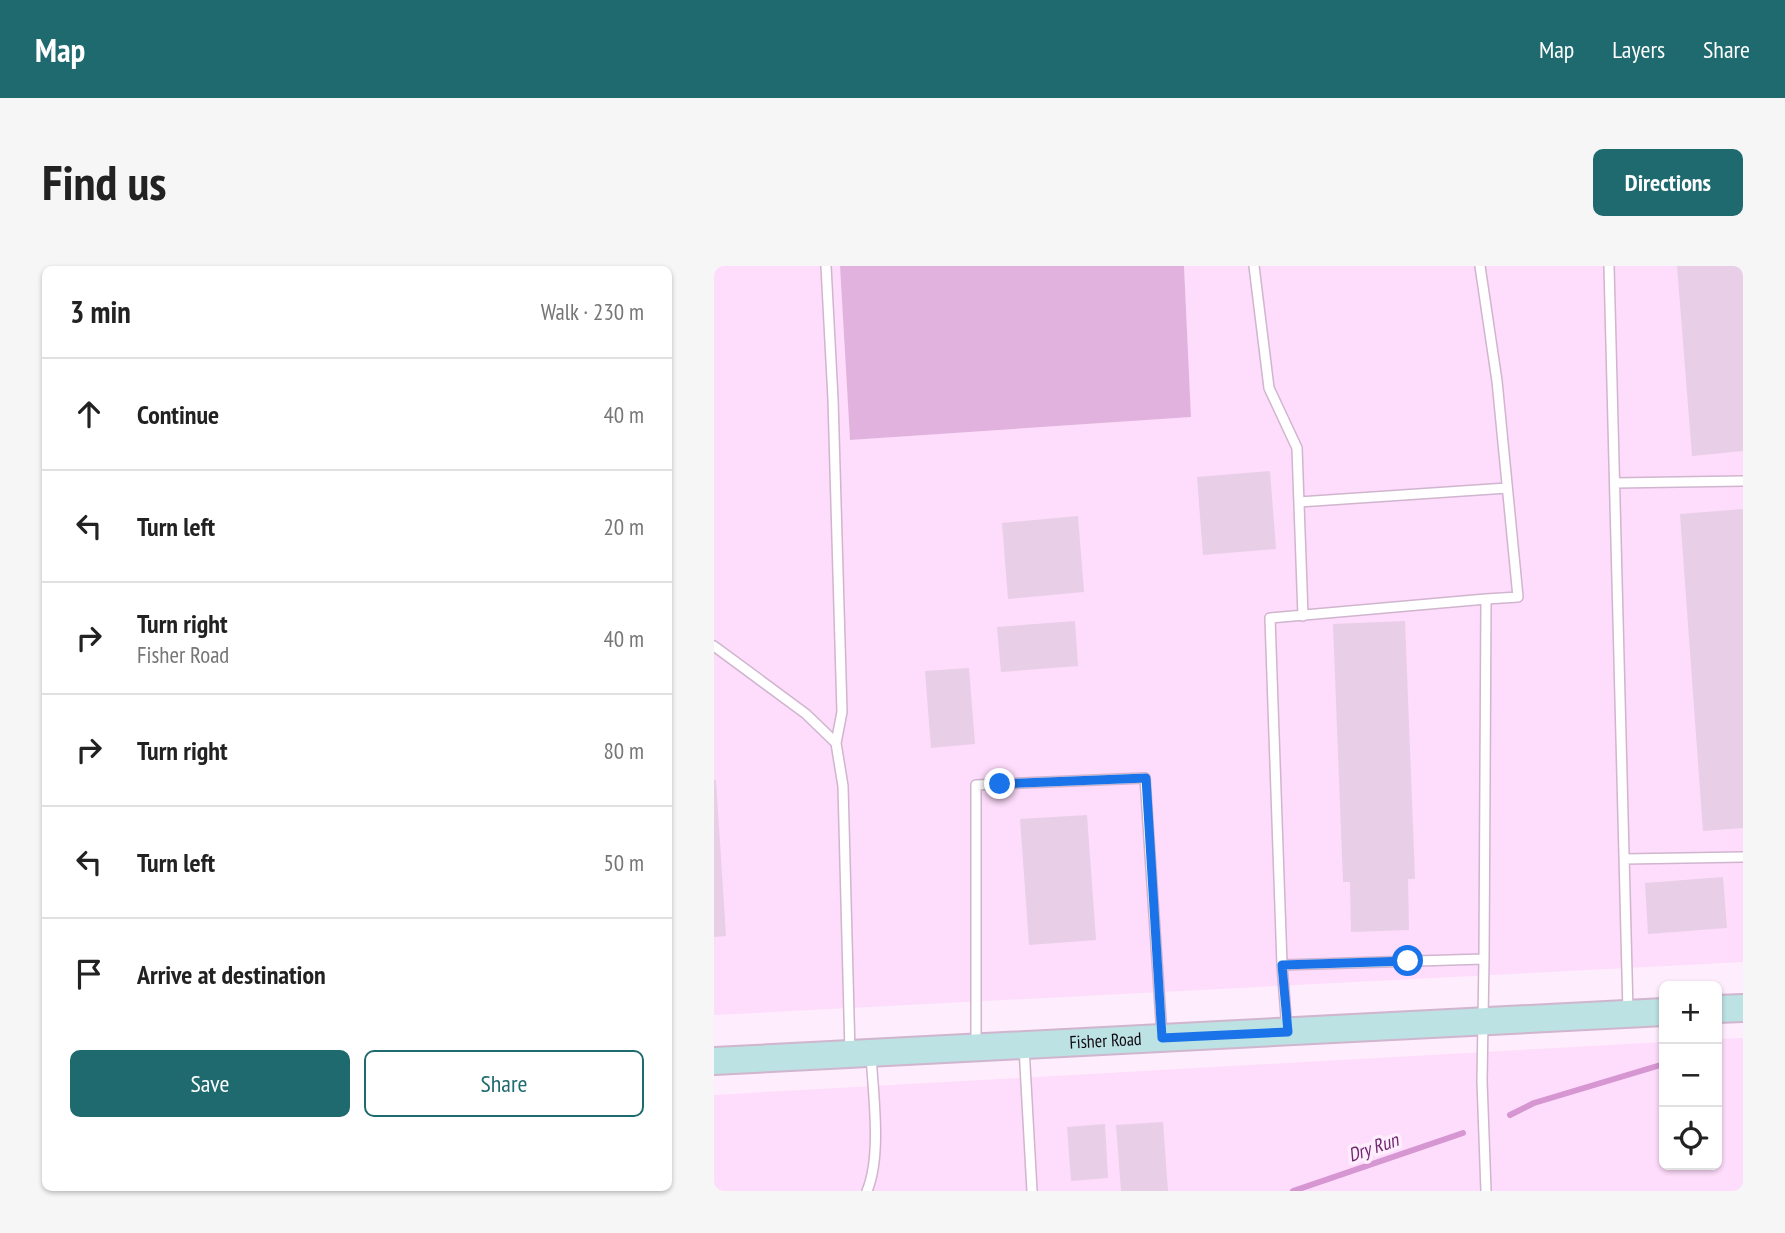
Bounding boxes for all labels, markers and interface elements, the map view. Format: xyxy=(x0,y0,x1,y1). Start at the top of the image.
text: Map xyxy=(35,28,85,71)
text: Map xyxy=(1539,34,1574,65)
text: Layers xyxy=(1612,34,1665,65)
text: Share xyxy=(1703,34,1750,65)
button: Directions xyxy=(1593,149,1743,216)
text: Find us xyxy=(42,150,166,214)
text: 3 min xyxy=(70,292,131,331)
text: Walk · 230 m xyxy=(541,297,644,326)
icon: ahead xyxy=(70,395,108,433)
text: Continue xyxy=(137,398,219,431)
text: 40 m xyxy=(603,400,644,429)
icon: left xyxy=(70,507,108,545)
text: Turn left xyxy=(137,510,215,543)
text: 20 m xyxy=(603,512,644,541)
text: Turn right xyxy=(137,607,228,640)
icon: right xyxy=(70,619,108,657)
text: 40 m xyxy=(603,624,644,653)
text: Fisher Road xyxy=(137,640,229,669)
icon: right xyxy=(70,731,108,769)
text: Turn right xyxy=(137,734,228,767)
text: 80 m xyxy=(603,736,644,765)
route end xyxy=(984,768,1015,799)
icon: left xyxy=(70,843,108,881)
text: Turn left xyxy=(137,846,215,879)
text: 50 m xyxy=(603,848,644,877)
route start xyxy=(1392,945,1423,976)
icon: arrive xyxy=(70,955,108,993)
text: Arrive at destination xyxy=(137,958,326,991)
map controls xyxy=(1659,981,1722,1170)
button: + xyxy=(1659,981,1722,1044)
street label: Fisher Road xyxy=(1069,1027,1142,1054)
button: − xyxy=(1659,1044,1722,1107)
button: Save xyxy=(70,1050,350,1117)
button: Share xyxy=(364,1050,644,1117)
button: locate xyxy=(1659,1107,1722,1170)
water label: Dry Run xyxy=(1345,1127,1403,1167)

